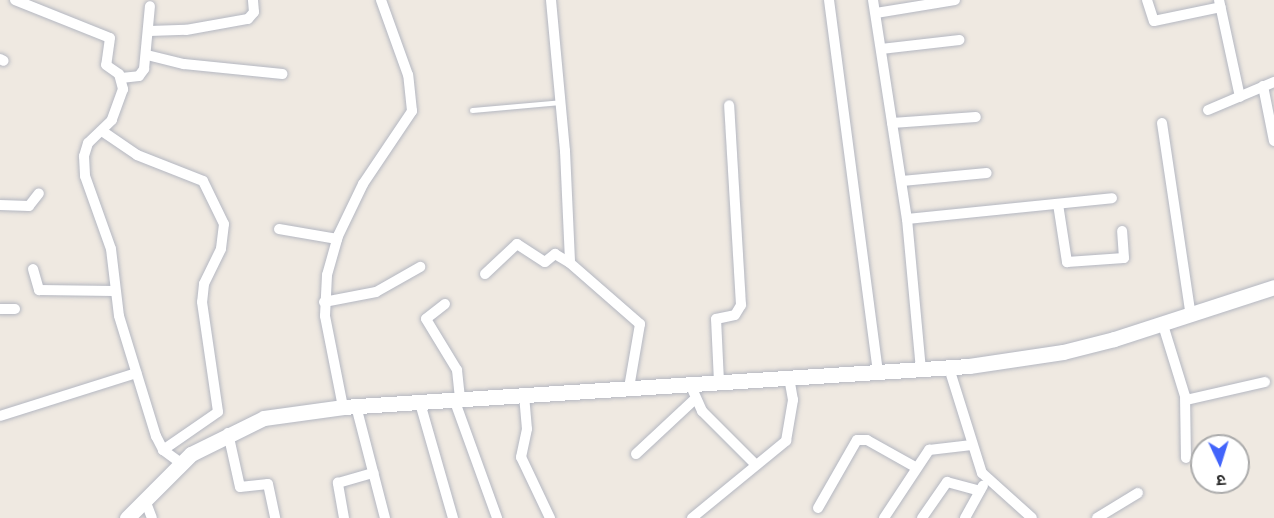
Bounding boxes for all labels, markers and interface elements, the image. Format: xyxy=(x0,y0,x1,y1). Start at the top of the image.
north arrow xyxy=(1190,434,1250,494)
text: उ xyxy=(1216,471,1226,490)

